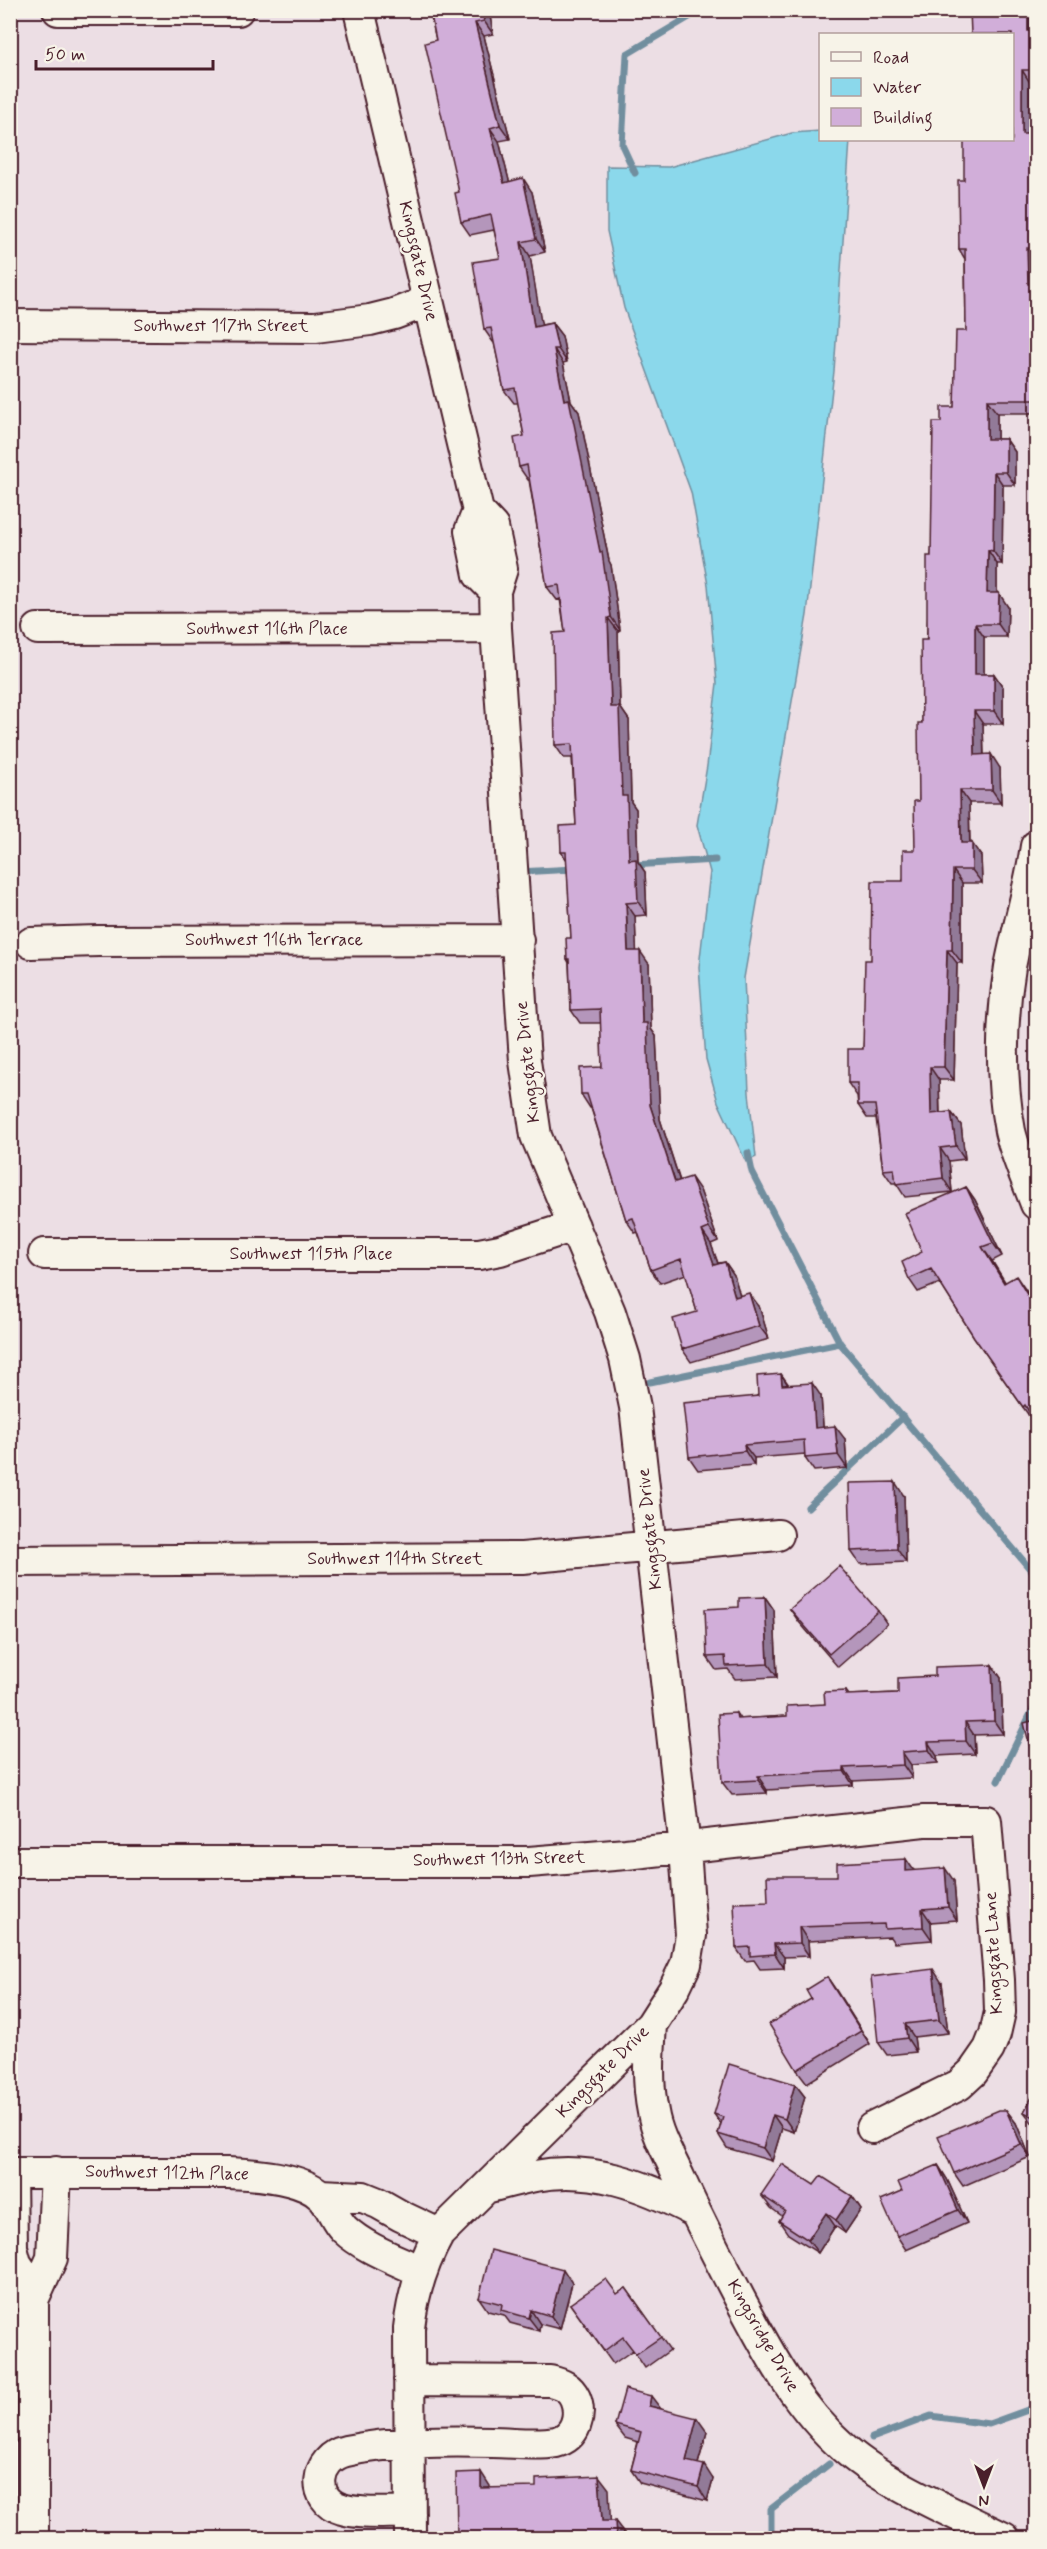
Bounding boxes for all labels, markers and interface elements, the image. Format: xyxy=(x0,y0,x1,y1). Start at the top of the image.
scale bar xyxy=(36,33,213,71)
legend xyxy=(819,33,1014,141)
text: 50 m xyxy=(45,43,85,67)
text: Road xyxy=(873,46,909,70)
text: Water xyxy=(873,76,922,100)
text: Building xyxy=(873,106,933,132)
street label: Kingsgate Drive xyxy=(391,199,443,324)
street label: Southwest 117th Street xyxy=(133,314,309,338)
street label: Southwest 116th Place xyxy=(186,617,348,641)
street label: Southwest 116th Terrace xyxy=(185,928,363,952)
street label: Kingsgate Drive xyxy=(510,1000,548,1124)
street label: Southwest 115th Place xyxy=(229,1242,393,1266)
street label: Kingsgate Drive xyxy=(632,1467,670,1591)
street label: Southwest 114th Street xyxy=(307,1547,483,1571)
street label: Southwest 113th Street xyxy=(413,1845,586,1873)
street label: Kingsgate Lane xyxy=(979,1891,1011,2015)
street label: Kingsgate Drive xyxy=(551,2020,656,2125)
street label: Southwest 112th Place xyxy=(85,2160,249,2186)
street label: Kingsridge Drive xyxy=(720,2275,805,2397)
north arrow xyxy=(954,2456,1014,2516)
text: N xyxy=(979,2489,989,2510)

